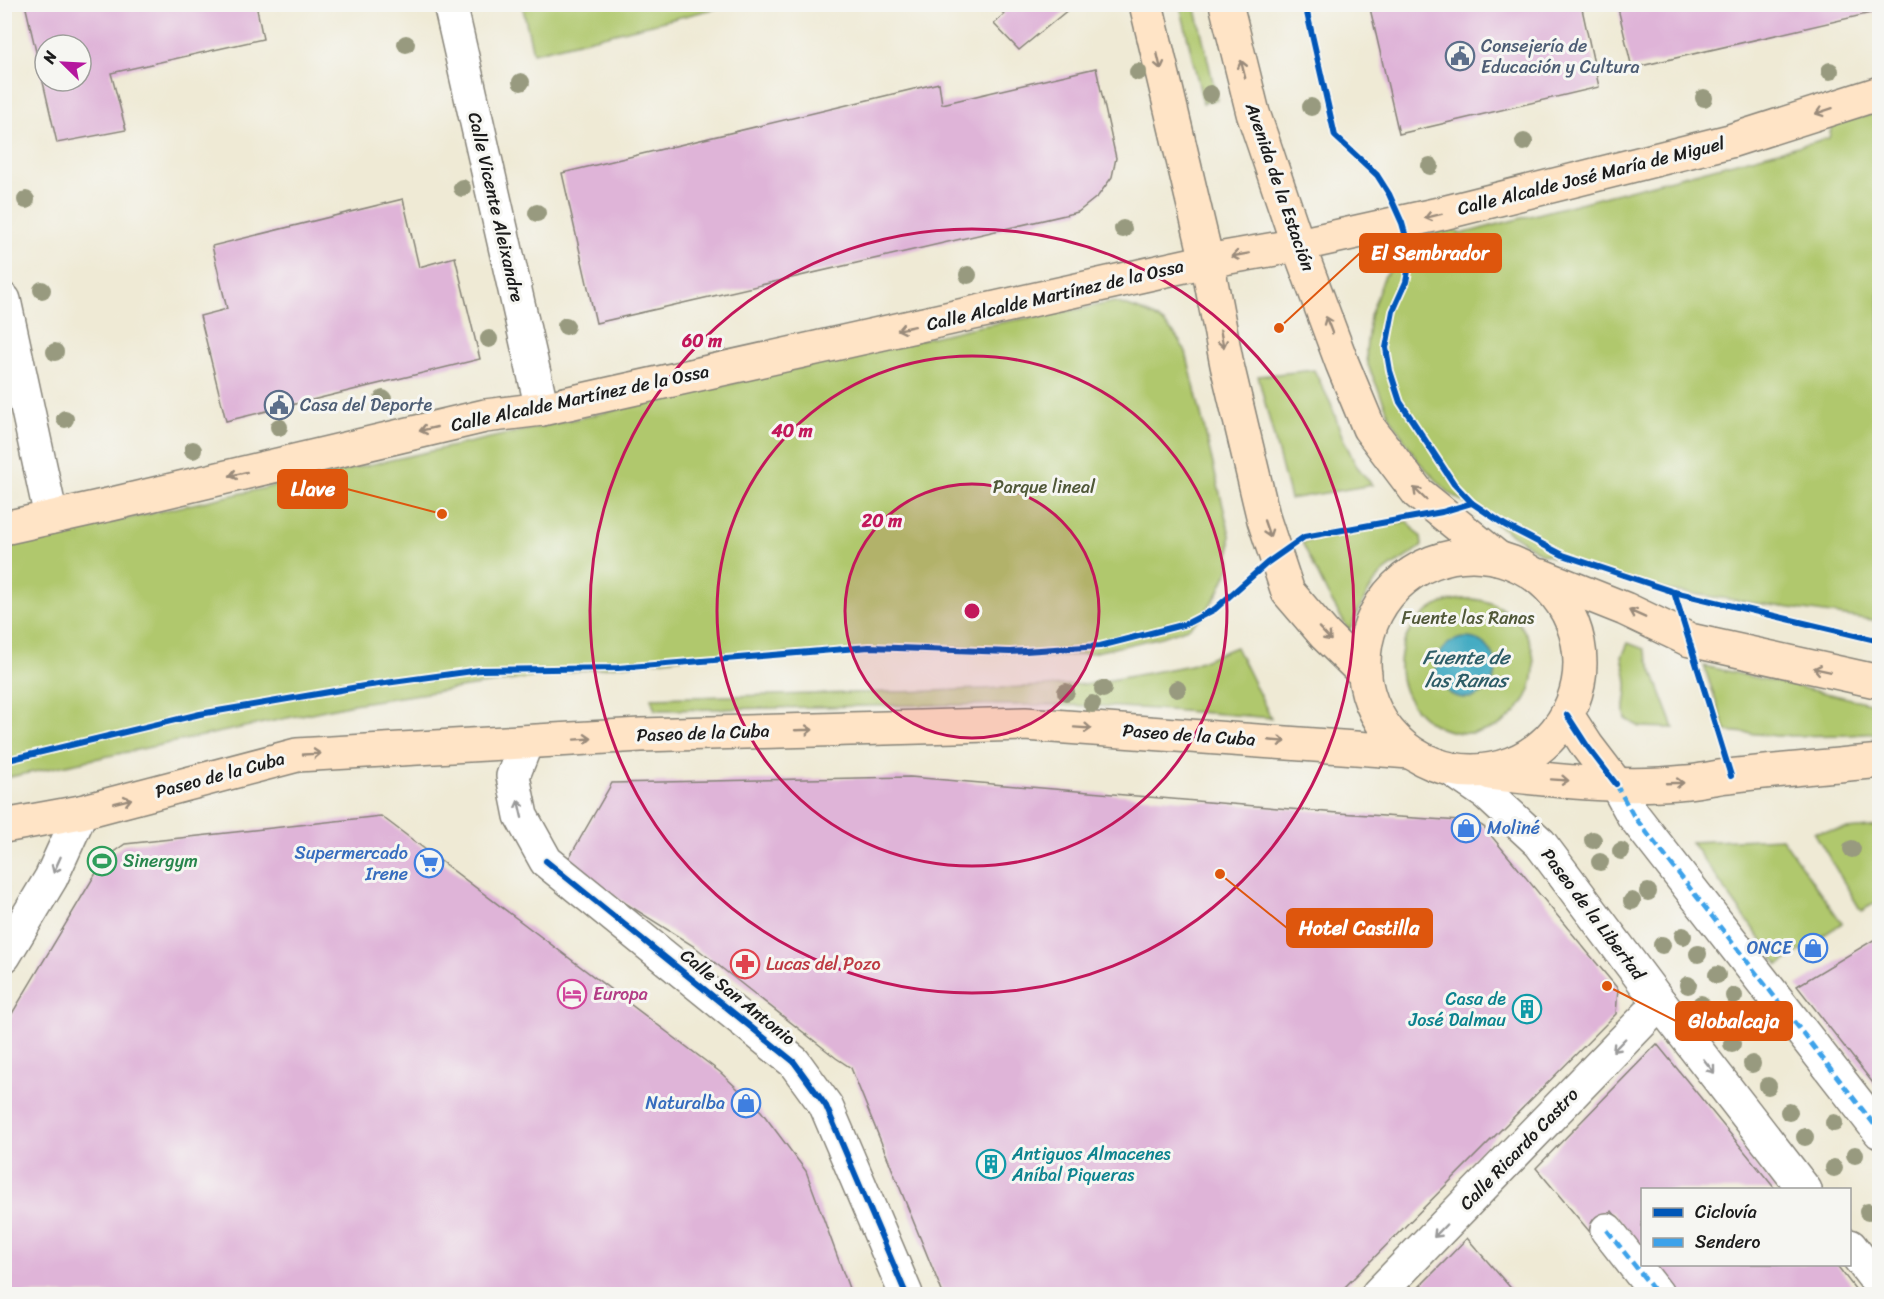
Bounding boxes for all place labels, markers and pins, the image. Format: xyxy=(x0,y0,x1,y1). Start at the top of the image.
place label: Consejería de Educación y Cultura xyxy=(1481,30,1640,83)
public building icon: Consejería de Educación y Cultura xyxy=(1444,40,1476,72)
callout: El Sembrador xyxy=(1360,234,1501,272)
public building icon: Casa del Deporte xyxy=(263,389,295,421)
place label: Casa del Deporte xyxy=(300,389,433,421)
callout: Llave xyxy=(278,470,347,508)
centre of rings xyxy=(962,601,982,621)
shop icon: Moliné xyxy=(1450,812,1482,844)
place label: Moliné xyxy=(1487,812,1540,844)
place label: Supermercado Irene xyxy=(294,837,408,890)
sports icon: Sinergym xyxy=(86,845,118,877)
place label: Sinergym xyxy=(123,845,198,877)
supermarket icon: Supermercado Irene xyxy=(413,847,445,879)
callout: Hotel Castilla xyxy=(1287,909,1432,947)
place label: ONCE xyxy=(1747,932,1793,964)
shop icon: ONCE xyxy=(1797,932,1829,964)
pharmacy icon: Lucas del Pozo xyxy=(729,948,761,980)
place label: Lucas del Pozo xyxy=(766,948,881,980)
hotel icon: Europa xyxy=(556,978,588,1010)
place label: Europa xyxy=(593,978,648,1010)
place label: Casa de José Dalmau xyxy=(1408,983,1506,1036)
building icon: Casa de José Dalmau xyxy=(1511,993,1543,1025)
callout: Globalcaja xyxy=(1676,1002,1792,1040)
place label: Naturalba xyxy=(646,1087,725,1119)
shop icon: Naturalba xyxy=(730,1087,762,1119)
place label: Antiguos Almacenes Aníbal Piqueras xyxy=(1011,1138,1171,1191)
building icon: Antiguos Almacenes Aníbal Piqueras xyxy=(975,1148,1007,1180)

